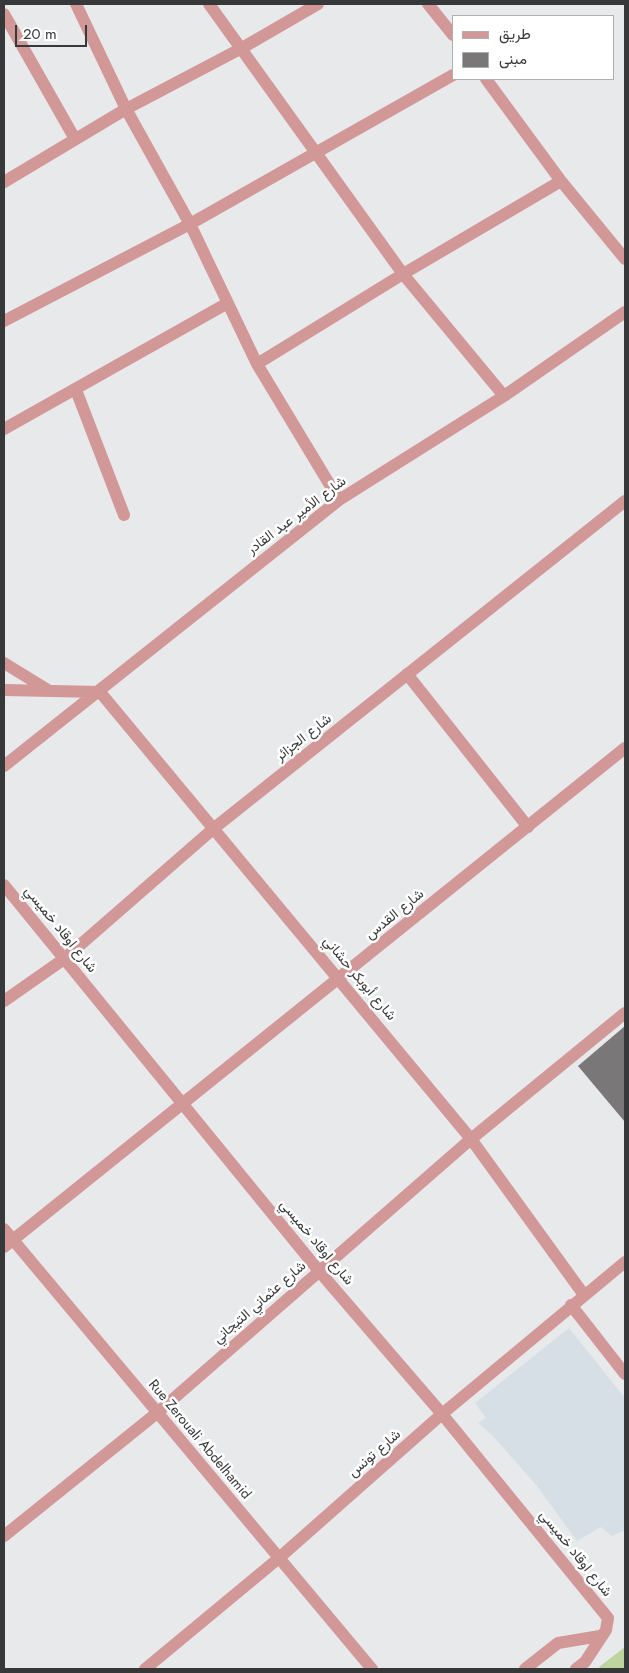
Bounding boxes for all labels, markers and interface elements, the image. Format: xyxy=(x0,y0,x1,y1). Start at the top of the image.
scale bar xyxy=(18,15,90,47)
legend xyxy=(452,15,614,80)
text: 20 m xyxy=(23,23,57,45)
text: طريق xyxy=(499,23,531,45)
text: مبنى xyxy=(499,48,527,70)
street label: شارع الأمير عبد القادر xyxy=(244,473,350,559)
street label: شارع الجزائر xyxy=(273,711,335,765)
street label: شارع اوقاد خميسي xyxy=(20,883,100,977)
street label: شارع القدس xyxy=(362,886,428,944)
street label: شارع أبوبكر حشاني xyxy=(319,933,399,1025)
street label: شارع اوقاد خميسي xyxy=(275,1197,357,1289)
street label: شارع عثماني التيجاني xyxy=(210,1258,310,1348)
street label: Rue Zerouali Abdelhamid xyxy=(144,1377,254,1503)
street label: شارع تونس xyxy=(345,1427,405,1481)
street label: شارع اوقاد خميسي xyxy=(535,1507,615,1601)

